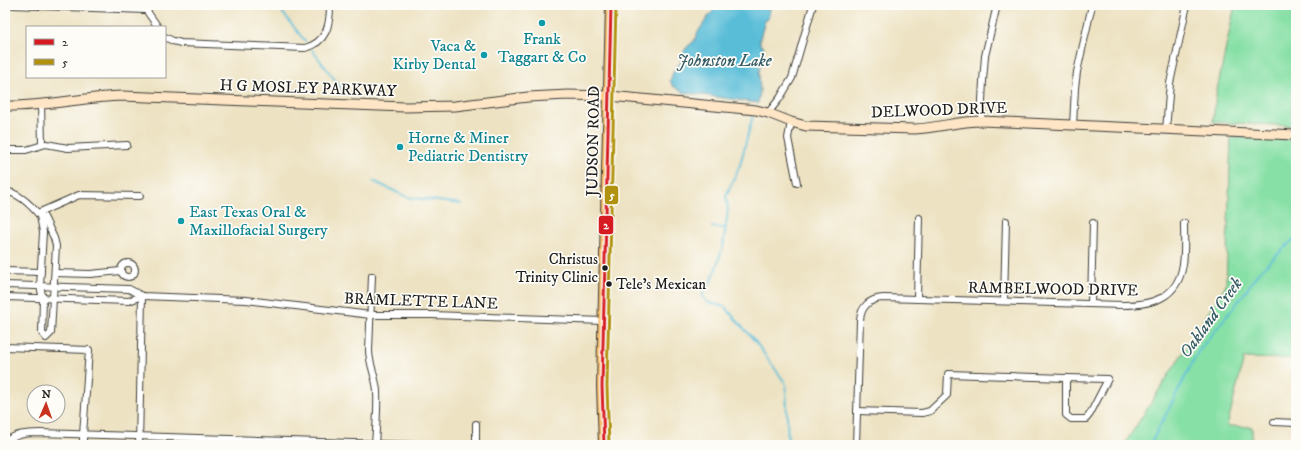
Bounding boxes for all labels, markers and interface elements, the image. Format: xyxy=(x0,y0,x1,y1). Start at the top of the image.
marker: Frank Taggart & Co xyxy=(537,18,547,28)
legend xyxy=(26,26,166,78)
place label: Frank Taggart & Co xyxy=(498,29,586,67)
text: 2 xyxy=(62,35,68,50)
place label: Vaca & Kirby Dental xyxy=(393,36,476,74)
marker: Vaca & Kirby Dental xyxy=(479,50,489,60)
water label: Johnston Lake xyxy=(676,50,773,72)
text: 5 xyxy=(62,55,68,70)
street label: H G MOSLEY PARKWAY xyxy=(219,75,398,101)
street label: JUDSON ROAD xyxy=(582,85,604,199)
street label: DELWOOD DRIVE xyxy=(870,98,1008,122)
place label: Horne & Miner Pediatric Dentistry xyxy=(408,128,529,166)
marker: Horne & Miner Pediatric Dentistry xyxy=(395,142,405,152)
line badge: 5 xyxy=(604,185,619,205)
text: 5 xyxy=(608,189,615,203)
place label: East Texas Oral & Maxillofacial Surgery xyxy=(189,202,328,240)
line badge: 2 xyxy=(598,215,614,235)
marker: East Texas Oral & Maxillofacial Surgery xyxy=(176,216,186,226)
text: 2 xyxy=(603,219,609,233)
place label: Christus Trinity Clinic xyxy=(515,250,599,287)
marker: Christus Trinity Clinic xyxy=(600,263,610,273)
water label: Oakland Creek xyxy=(1175,273,1248,362)
place label: Tele's Mexican xyxy=(616,275,706,294)
street label: RAMBELWOOD DRIVE xyxy=(968,278,1138,300)
marker: Tele's Mexican xyxy=(604,279,614,289)
street label: BRAMLETTE LANE xyxy=(344,288,498,314)
north arrow xyxy=(26,384,66,424)
text: N xyxy=(42,388,51,402)

